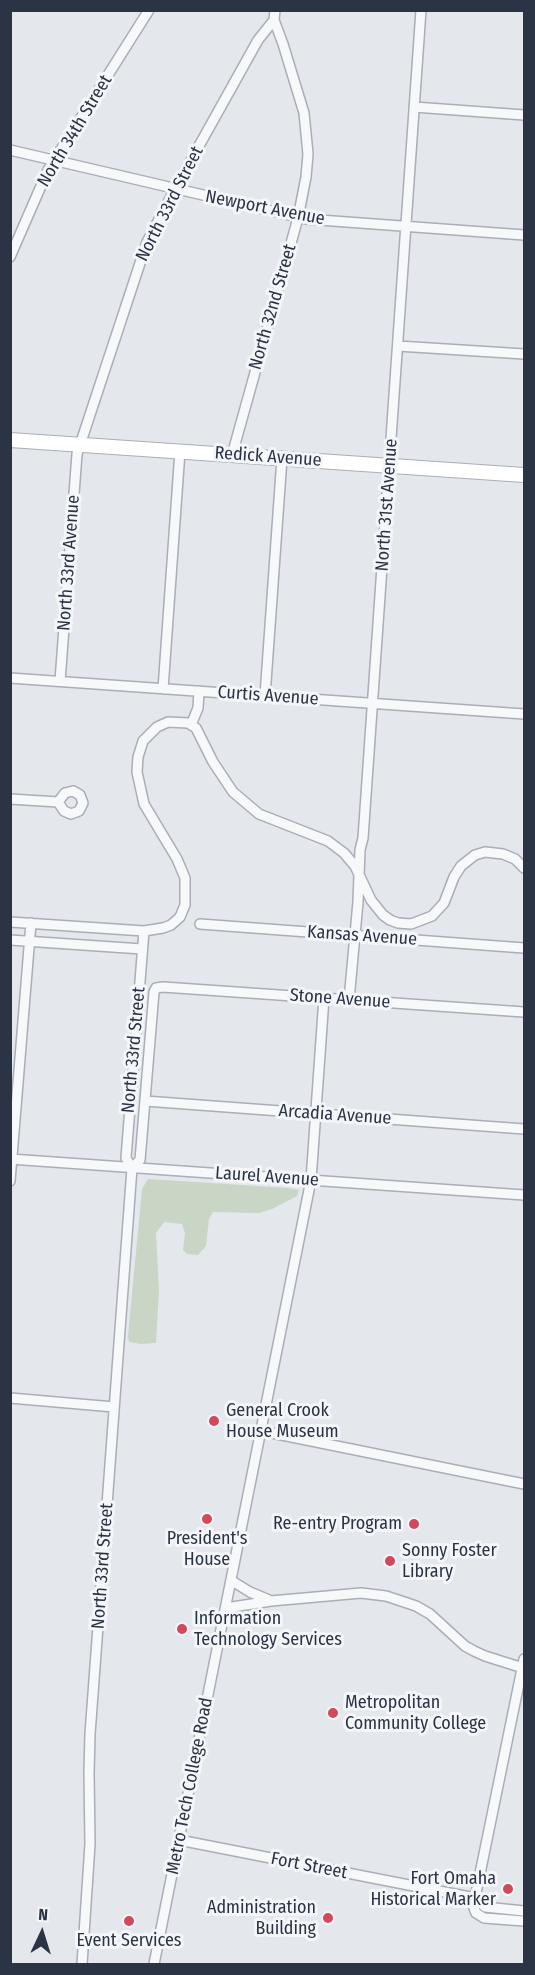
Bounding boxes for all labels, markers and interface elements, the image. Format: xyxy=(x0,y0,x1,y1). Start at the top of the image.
street label: North 34th Street xyxy=(33,71,117,191)
street label: North 33rd Street xyxy=(132,143,208,265)
street label: Newport Avenue xyxy=(203,186,327,230)
street label: North 32nd Street xyxy=(245,242,301,372)
street label: North 31st Avenue xyxy=(372,438,402,572)
street label: Redick Avenue xyxy=(214,442,322,472)
street label: North 33rd Avenue xyxy=(53,494,85,632)
street label: Curtis Avenue xyxy=(217,682,319,710)
street label: Kansas Avenue xyxy=(306,921,418,951)
street label: Stone Avenue xyxy=(289,985,391,1013)
street label: North 33rd Street xyxy=(118,986,150,1114)
street label: Arcadia Avenue xyxy=(278,1100,392,1130)
street label: Laurel Avenue xyxy=(214,1163,320,1191)
place label: General Crook House Museum xyxy=(226,1400,339,1442)
marker: General Crook House Museum xyxy=(207,1414,221,1428)
street label: North 33rd Street xyxy=(88,1502,118,1630)
marker: President's House xyxy=(200,1512,214,1526)
place label: Re-entry Program xyxy=(273,1513,402,1535)
marker: Re-entry Program xyxy=(407,1517,421,1531)
place label: President's House xyxy=(167,1528,247,1570)
place label: Sonny Foster Library xyxy=(402,1540,497,1582)
marker: Sonny Foster Library xyxy=(383,1554,397,1568)
place label: Information Technology Services xyxy=(194,1608,342,1650)
marker: Information Technology Services xyxy=(175,1622,189,1636)
place label: Metropolitan Community College xyxy=(345,1692,486,1734)
street label: Metro Tech College Road xyxy=(162,1696,218,1876)
marker: Metropolitan Community College xyxy=(326,1706,340,1720)
street label: Fort Street xyxy=(269,1848,349,1884)
place label: Fort Omaha Historical Marker xyxy=(371,1868,496,1910)
marker: Fort Omaha Historical Marker xyxy=(501,1882,515,1896)
place label: Administration Building xyxy=(207,1897,316,1940)
north arrow xyxy=(12,1903,72,1963)
text: N xyxy=(38,1905,49,1924)
marker: Administration Building xyxy=(321,1911,335,1925)
marker: Event Services xyxy=(122,1914,136,1928)
place label: Event Services xyxy=(76,1930,182,1952)

